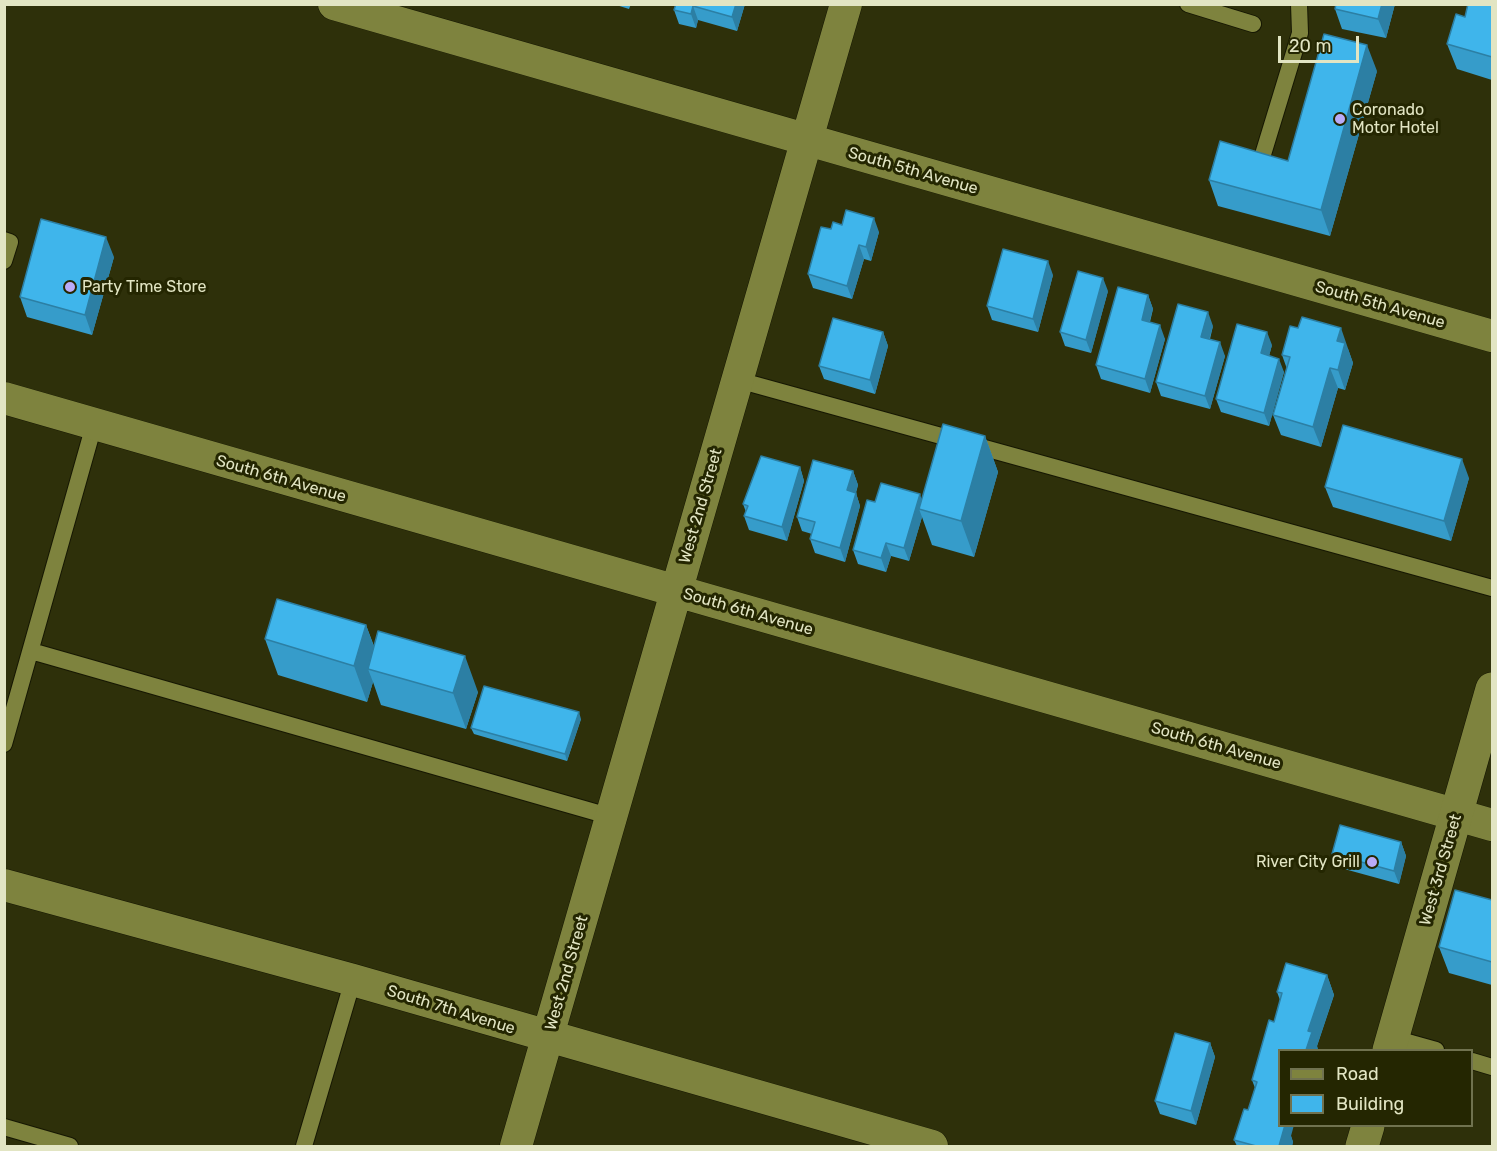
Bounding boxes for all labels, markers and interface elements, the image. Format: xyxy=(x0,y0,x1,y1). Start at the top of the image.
scale bar xyxy=(1281,24,1362,62)
text: 20 m xyxy=(1289,35,1331,57)
place label: Coronado Motor Hotel xyxy=(1352,100,1439,138)
marker: Coronado Motor Hotel xyxy=(1333,112,1347,126)
street label: South 5th Avenue xyxy=(846,143,980,199)
place label: Party Time Store xyxy=(82,277,207,297)
street label: South 5th Avenue xyxy=(1313,277,1447,333)
marker: Party Time Store xyxy=(63,280,77,294)
street label: West 2nd Street xyxy=(675,446,727,566)
street label: South 6th Avenue xyxy=(214,451,348,507)
street label: South 6th Avenue xyxy=(681,584,815,640)
street label: South 6th Avenue xyxy=(1149,718,1283,774)
street label: West 3rd Street xyxy=(1416,812,1466,928)
place label: River City Grill xyxy=(1256,852,1360,872)
marker: River City Grill xyxy=(1365,855,1379,869)
street label: West 2nd Street xyxy=(541,913,593,1033)
street label: South 7th Avenue xyxy=(385,981,517,1039)
legend xyxy=(1278,1049,1473,1127)
text: Road xyxy=(1336,1063,1379,1085)
text: Building xyxy=(1336,1093,1404,1115)

